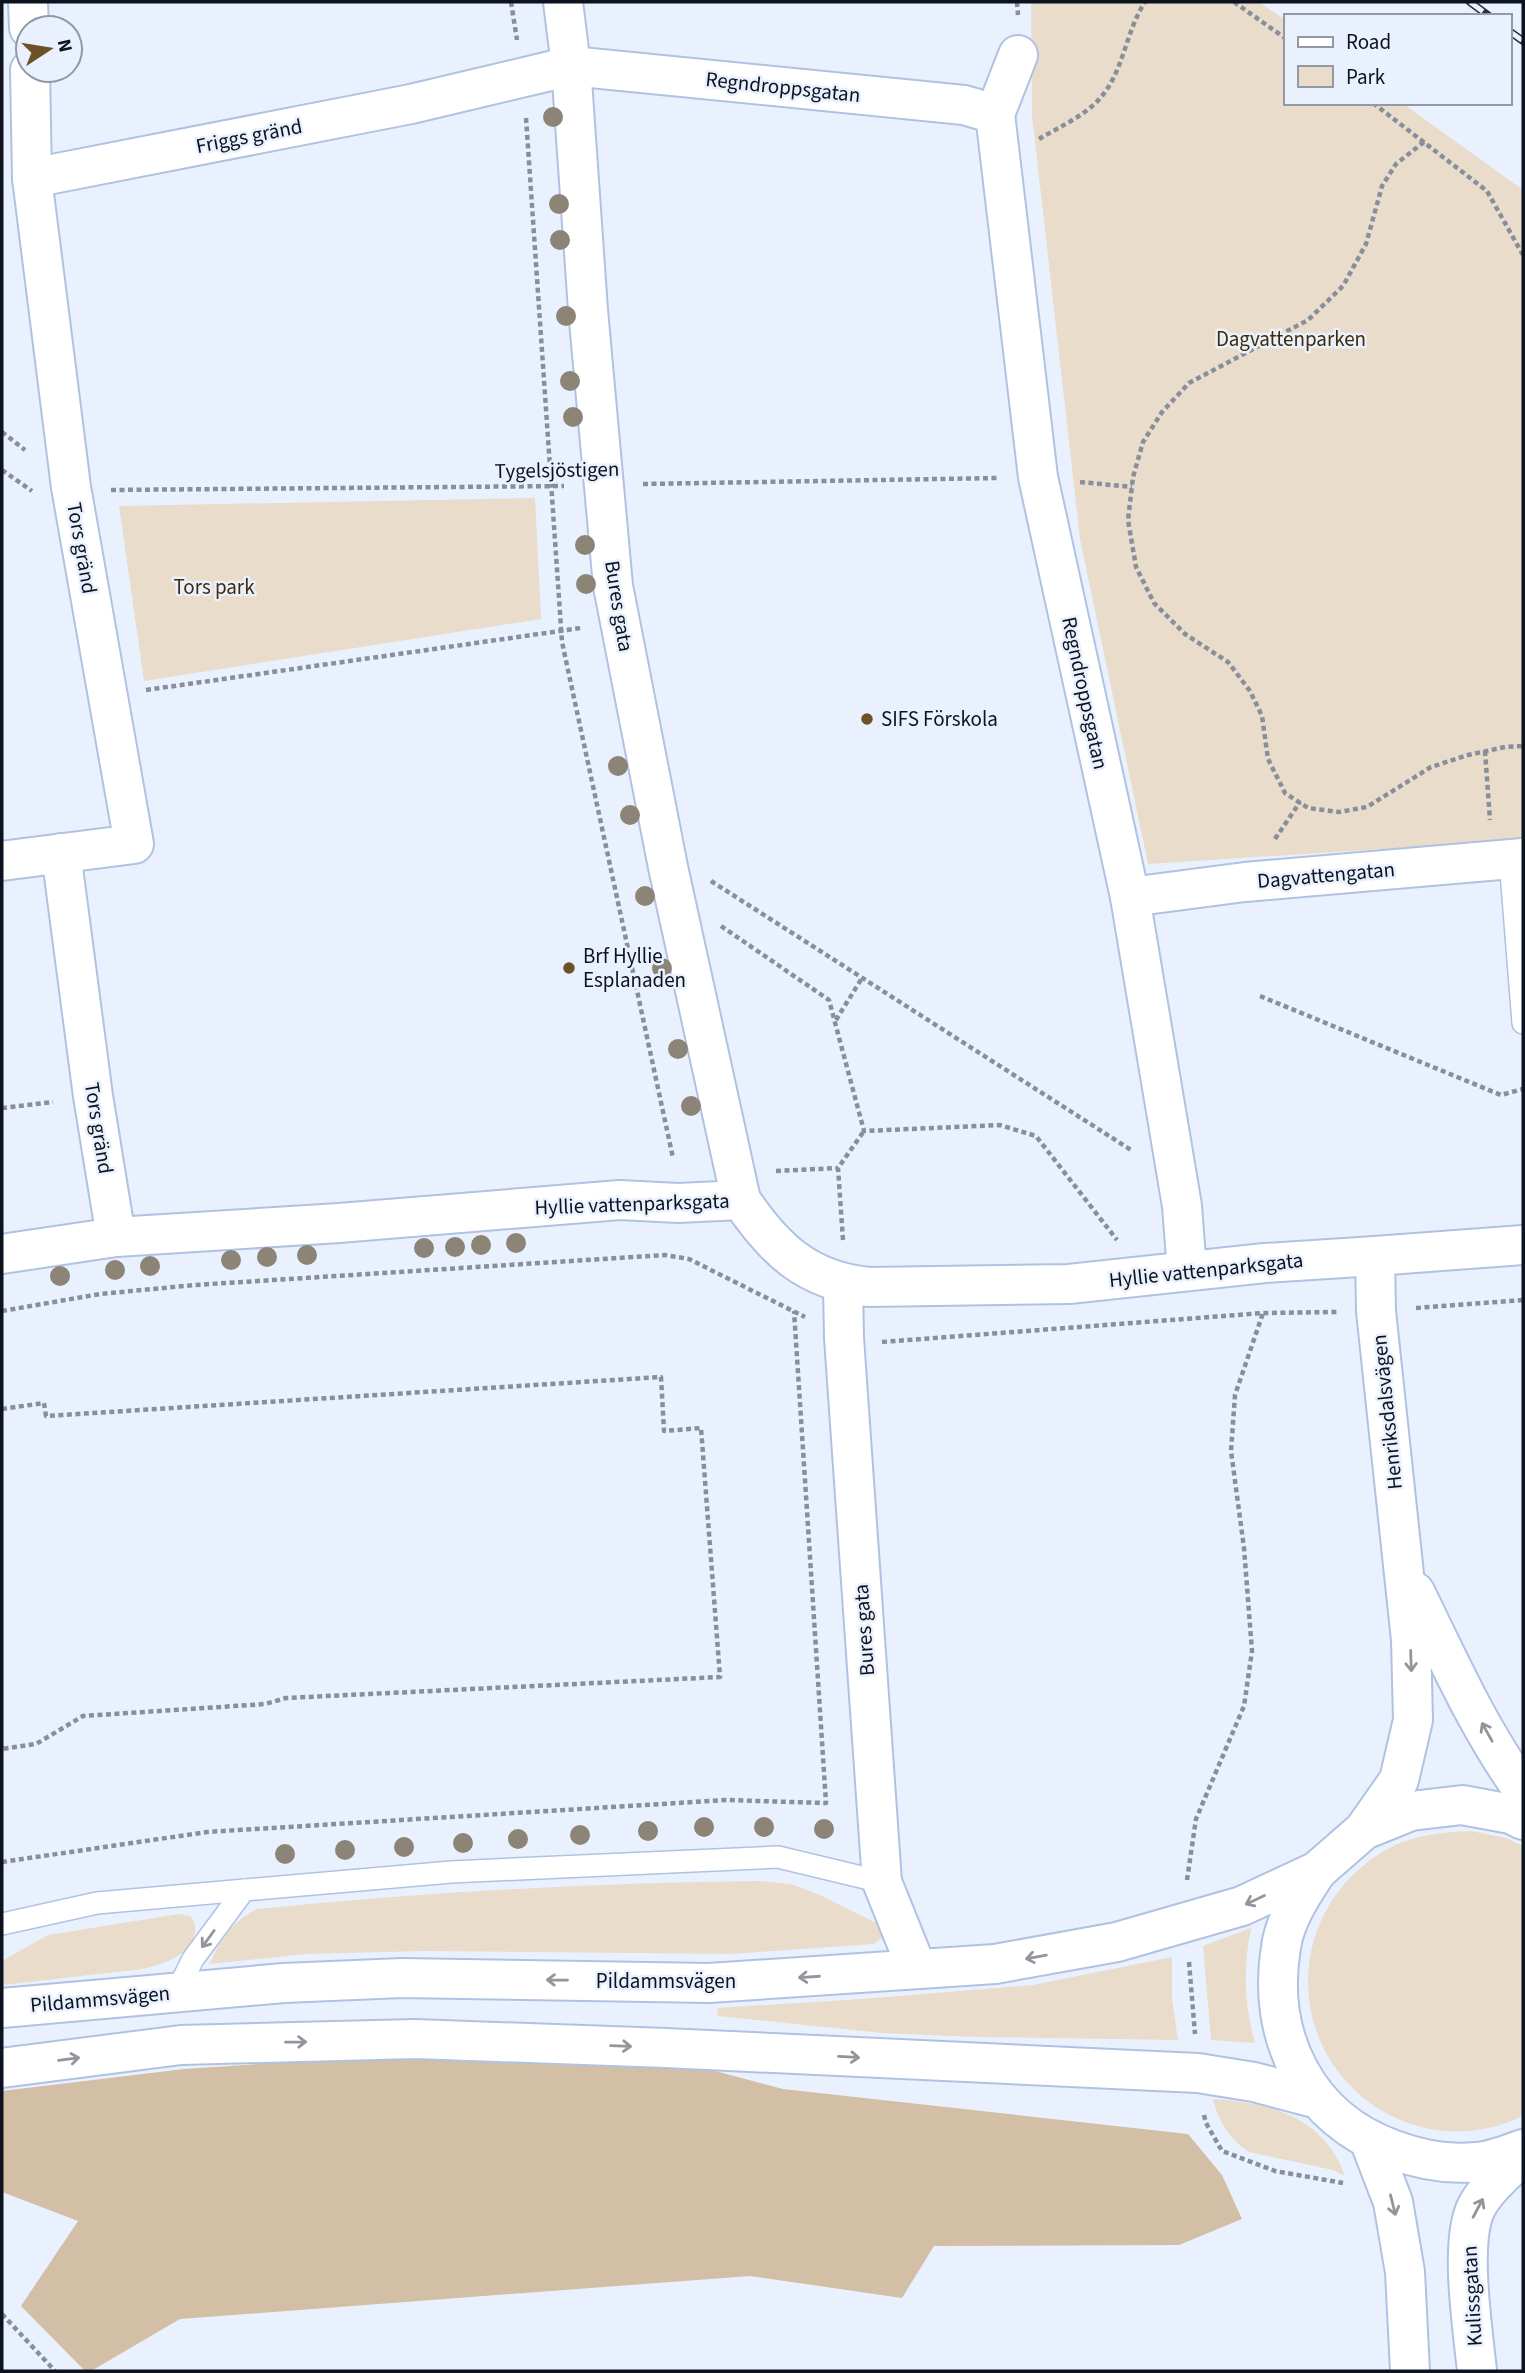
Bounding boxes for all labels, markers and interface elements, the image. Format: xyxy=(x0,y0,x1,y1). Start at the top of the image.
north arrow xyxy=(14,14,84,84)
legend xyxy=(1284,14,1511,105)
text: Road xyxy=(1346,27,1391,57)
text: N xyxy=(50,37,79,55)
text: Park xyxy=(1346,62,1386,92)
street label: Regndroppsgatan xyxy=(704,64,862,110)
street label: Friggs gränd xyxy=(193,111,305,161)
park label: Dagvattenparken xyxy=(1216,324,1366,354)
street label: Tygelsjöstigen xyxy=(494,454,620,486)
street label: Tors gränd xyxy=(59,500,105,596)
street label: Bures gata xyxy=(597,558,641,654)
park label: Tors park xyxy=(173,572,255,602)
street label: Regndroppsgatan xyxy=(1054,614,1116,772)
place label: SIFS Förskola xyxy=(881,704,998,734)
marker: SIFS Förskola xyxy=(859,711,875,727)
street label: Dagvattengatan xyxy=(1256,854,1396,896)
place label: Brf Hyllie Esplanaden xyxy=(583,941,686,995)
marker: Brf Hyllie Esplanaden xyxy=(561,960,577,976)
street label: Tors gränd xyxy=(77,1080,121,1176)
street label: Hyllie vattenparksgata xyxy=(534,1186,730,1222)
street label: Hyllie vattenparksgata xyxy=(1107,1245,1305,1295)
street label: Henriksdalsvägen xyxy=(1364,1333,1410,1491)
street label: Bures gata xyxy=(846,1583,882,1677)
one-way arrow xyxy=(1405,1649,1418,1672)
one-way arrow xyxy=(1480,1722,1494,1743)
one-way arrow xyxy=(1245,1893,1266,1907)
one-way arrow xyxy=(201,1929,215,1948)
one-way arrow xyxy=(1025,1951,1047,1964)
street label: Pildammsvägen xyxy=(596,1966,736,1996)
one-way arrow xyxy=(798,1970,821,1983)
one-way arrow xyxy=(546,1973,569,1987)
street label: Pildammsvägen xyxy=(29,1978,171,2020)
one-way arrow xyxy=(284,2035,307,2049)
one-way arrow xyxy=(610,2040,633,2053)
one-way arrow xyxy=(837,2051,859,2064)
one-way arrow xyxy=(58,2052,80,2065)
one-way arrow xyxy=(1387,2194,1400,2216)
one-way arrow xyxy=(1471,2198,1485,2218)
street label: Kulissgatan xyxy=(1454,2245,1490,2347)

